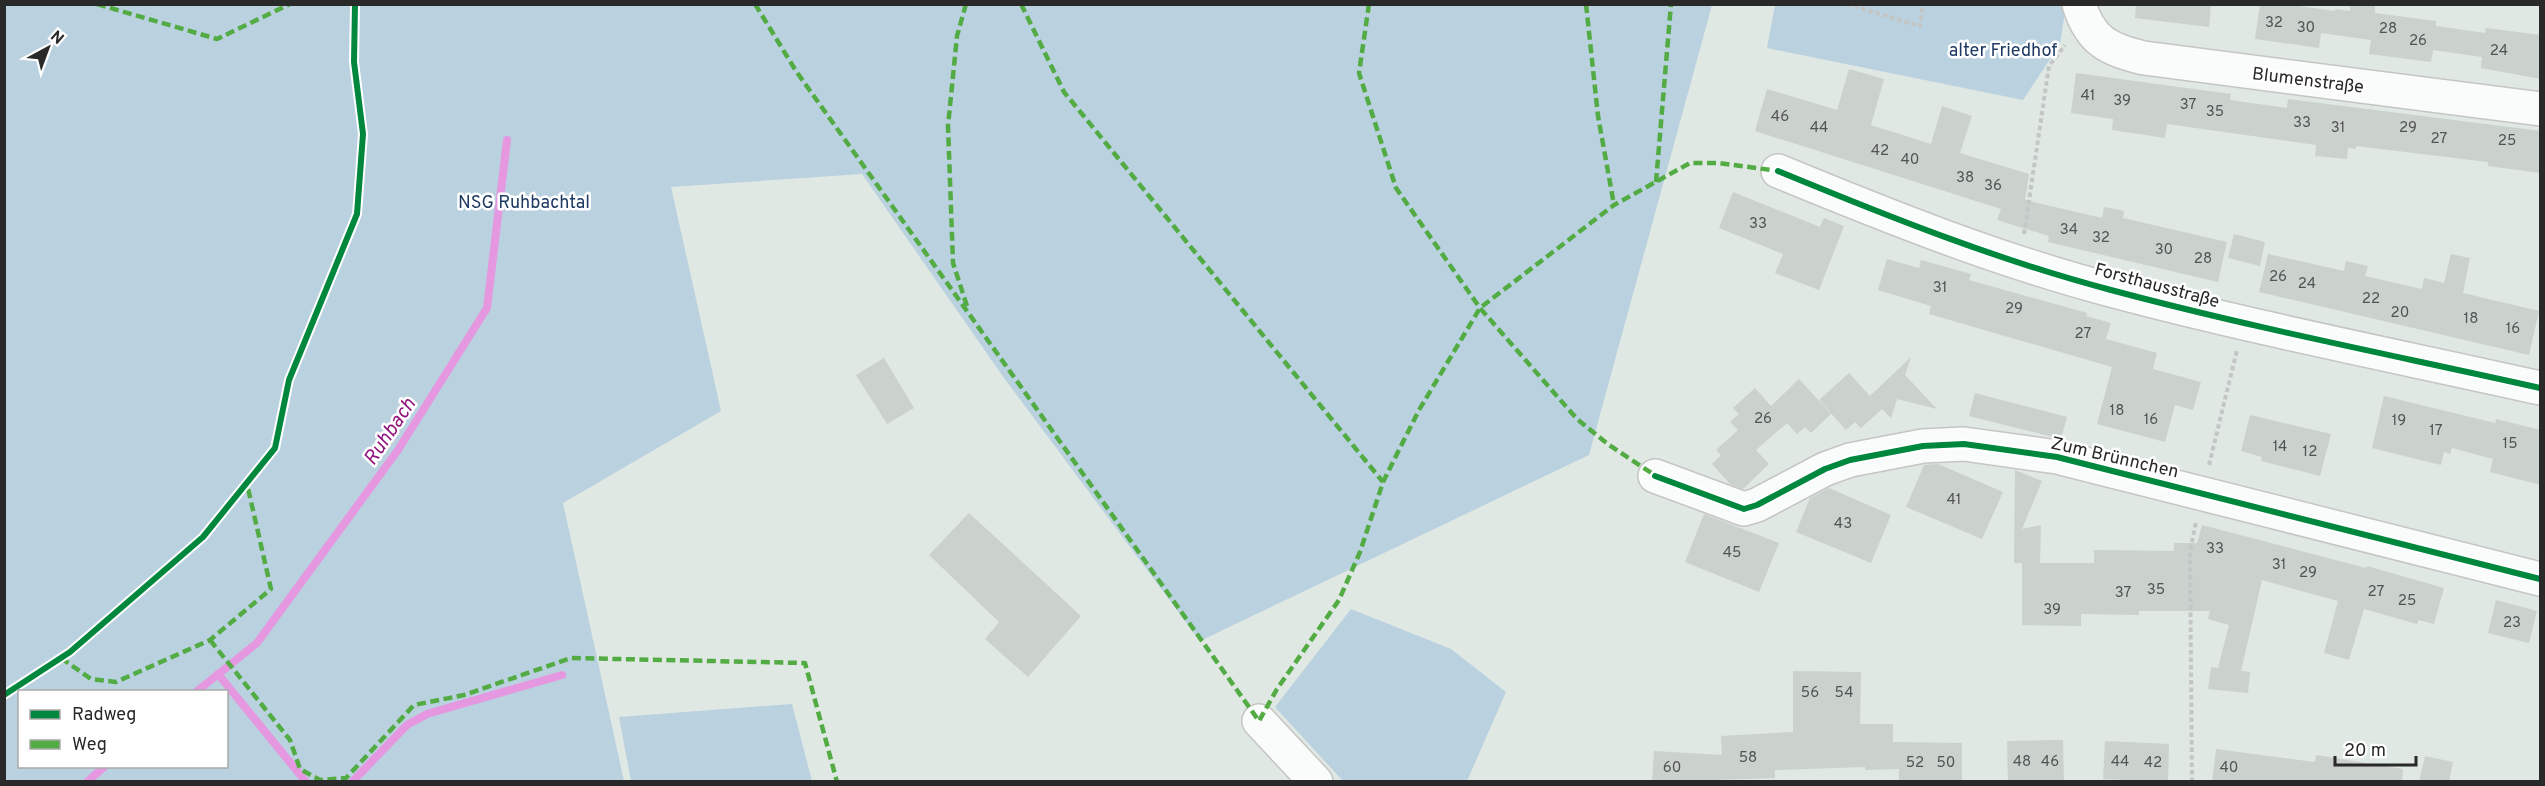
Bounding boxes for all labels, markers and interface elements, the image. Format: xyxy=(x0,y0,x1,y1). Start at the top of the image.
house number: 32 xyxy=(2265,14,2283,33)
north arrow xyxy=(18,18,78,78)
house number: 30 xyxy=(2297,19,2315,38)
house number: 28 xyxy=(2379,20,2397,39)
text: N xyxy=(46,27,67,50)
house number: 26 xyxy=(2409,32,2427,51)
park label: alter Friedhof xyxy=(1949,40,2057,63)
house number: 24 xyxy=(2490,42,2508,61)
street label: Blumenstraße xyxy=(2251,63,2365,100)
house number: 41 xyxy=(2081,87,2095,106)
house number: 39 xyxy=(2113,92,2131,111)
house number: 37 xyxy=(2180,96,2197,115)
house number: 35 xyxy=(2206,103,2224,122)
house number: 46 xyxy=(1771,108,1789,127)
house number: 33 xyxy=(2293,114,2311,133)
house number: 44 xyxy=(1810,119,1828,138)
house number: 31 xyxy=(2331,119,2345,138)
house number: 29 xyxy=(2399,119,2417,138)
house number: 27 xyxy=(2431,130,2448,149)
house number: 25 xyxy=(2498,132,2516,151)
house number: 42 xyxy=(1871,142,1889,161)
house number: 40 xyxy=(1901,151,1919,170)
house number: 38 xyxy=(1956,169,1974,188)
house number: 36 xyxy=(1984,177,2002,196)
park label: NSG Ruhbachtal xyxy=(458,192,590,215)
house number: 33 xyxy=(1749,215,1767,234)
house number: 34 xyxy=(2060,221,2078,240)
house number: 32 xyxy=(2092,229,2110,248)
house number: 30 xyxy=(2155,241,2173,260)
house number: 28 xyxy=(2194,250,2212,269)
street label: Forsthausstraße xyxy=(2092,259,2222,314)
house number: 26 xyxy=(2269,268,2287,287)
house number: 24 xyxy=(2298,275,2316,294)
house number: 31 xyxy=(1933,279,1947,298)
house number: 22 xyxy=(2362,290,2380,309)
house number: 29 xyxy=(2005,300,2023,319)
house number: 20 xyxy=(2391,304,2409,323)
house number: 18 xyxy=(2464,310,2478,329)
house number: 16 xyxy=(2506,320,2520,339)
house number: 27 xyxy=(2075,325,2092,344)
water label: Ruhbach xyxy=(359,393,423,471)
house number: 18 xyxy=(2110,402,2124,421)
house number: 26 xyxy=(1754,410,1772,429)
house number: 16 xyxy=(2144,411,2158,430)
house number: 19 xyxy=(2392,412,2406,431)
house number: 17 xyxy=(2429,422,2443,441)
street label: Zum Brünnchen xyxy=(2049,433,2181,484)
house number: 15 xyxy=(2503,435,2517,454)
house number: 14 xyxy=(2273,438,2287,457)
house number: 12 xyxy=(2303,443,2317,462)
house number: 41 xyxy=(1947,491,1961,510)
house number: 43 xyxy=(1834,515,1852,534)
house number: 33 xyxy=(2206,540,2224,559)
house number: 45 xyxy=(1723,544,1741,563)
house number: 31 xyxy=(2272,556,2286,575)
house number: 29 xyxy=(2299,564,2317,583)
house number: 35 xyxy=(2147,581,2165,600)
house number: 27 xyxy=(2368,583,2385,602)
house number: 37 xyxy=(2115,584,2132,603)
house number: 25 xyxy=(2398,592,2416,611)
house number: 39 xyxy=(2043,601,2061,620)
house number: 23 xyxy=(2503,614,2521,633)
house number: 56 xyxy=(1801,684,1819,703)
house number: 54 xyxy=(1835,684,1853,703)
legend xyxy=(18,690,228,768)
text: Radweg xyxy=(72,704,136,727)
scale bar xyxy=(2335,729,2416,767)
text: Weg xyxy=(72,734,107,757)
text: 20 m xyxy=(2344,740,2386,763)
house number: 58 xyxy=(1739,749,1757,768)
house number: 48 xyxy=(2013,753,2031,772)
house number: 46 xyxy=(2041,753,2059,772)
house number: 44 xyxy=(2111,753,2129,772)
house number: 52 xyxy=(1906,754,1924,773)
house number: 50 xyxy=(1937,754,1955,773)
house number: 42 xyxy=(2144,754,2162,773)
house number: 60 xyxy=(1663,759,1681,778)
house number: 40 xyxy=(2220,759,2238,778)

